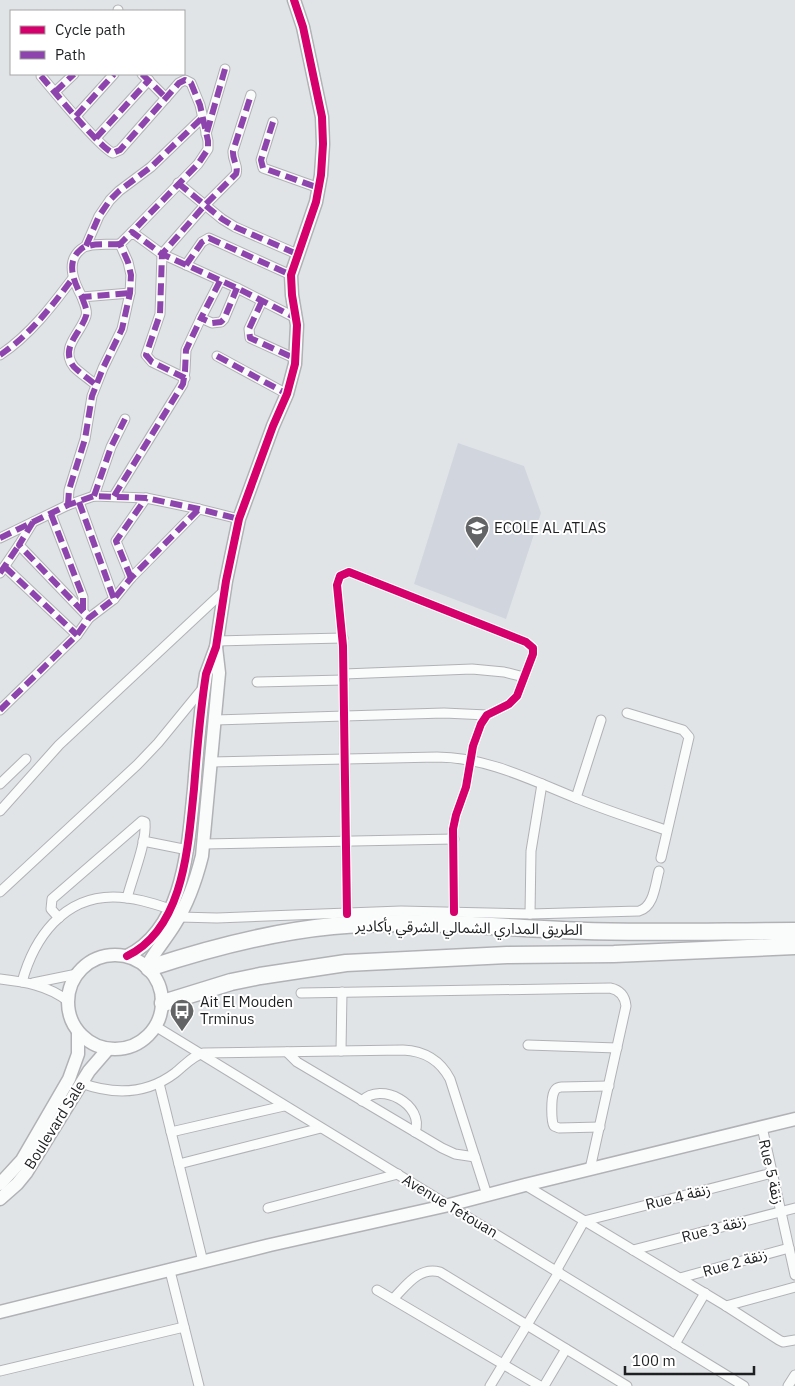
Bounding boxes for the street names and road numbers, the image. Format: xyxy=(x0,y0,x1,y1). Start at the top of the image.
street label: الطريق المداري الشمالي الشرقي بأكادير xyxy=(354,916,583,941)
street label: Boulevard Sale xyxy=(20,1077,89,1173)
street label: Rue 5 زنقة xyxy=(755,1137,788,1206)
street label: Avenue Tetouan xyxy=(399,1170,501,1242)
street label: Rue 4 زنقة xyxy=(643,1179,712,1214)
street label: Rue 3 زنقة xyxy=(679,1211,748,1246)
street label: Rue 2 زنقة xyxy=(700,1244,769,1281)

